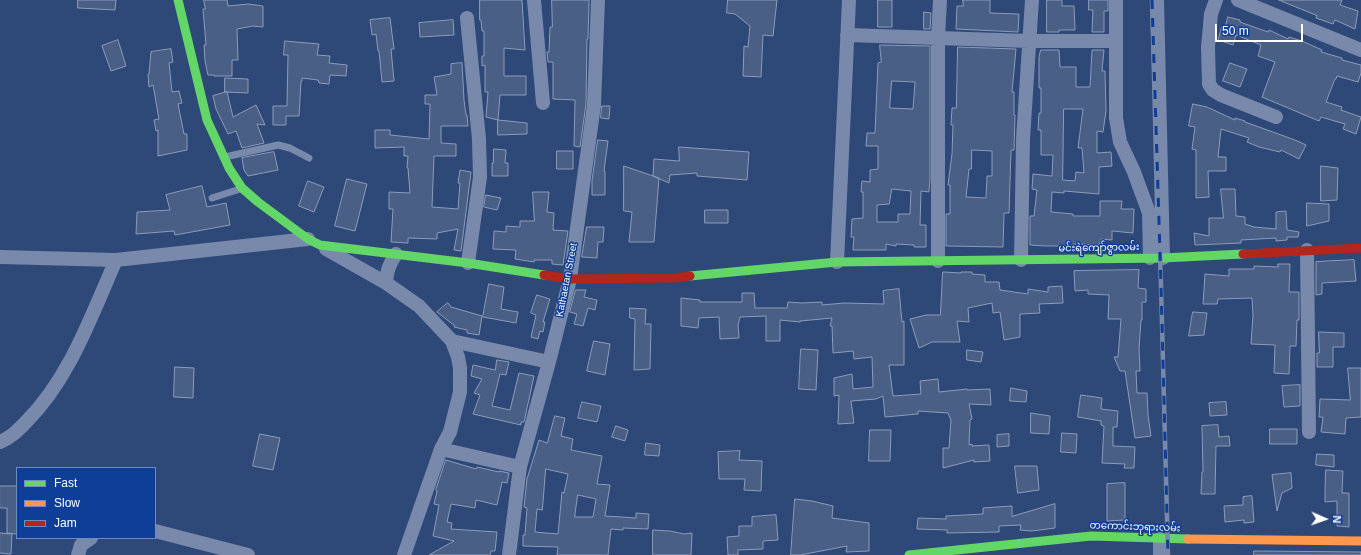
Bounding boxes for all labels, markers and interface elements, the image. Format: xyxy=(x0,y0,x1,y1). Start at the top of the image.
scale bar xyxy=(1217,16,1305,42)
text: 50 m xyxy=(1222,24,1249,38)
street label: မင်းရဲကျော်ဇွာလမ်း xyxy=(1058,241,1140,255)
street label: Kathaetan Street xyxy=(554,242,580,318)
legend xyxy=(16,467,156,539)
text: Fast xyxy=(54,476,77,490)
text: Slow xyxy=(54,496,80,510)
north arrow xyxy=(1305,499,1345,539)
text: N xyxy=(1331,515,1343,524)
text: Jam xyxy=(54,516,77,530)
street label: တကောင်းဘုရားလမ်း xyxy=(1089,519,1181,535)

